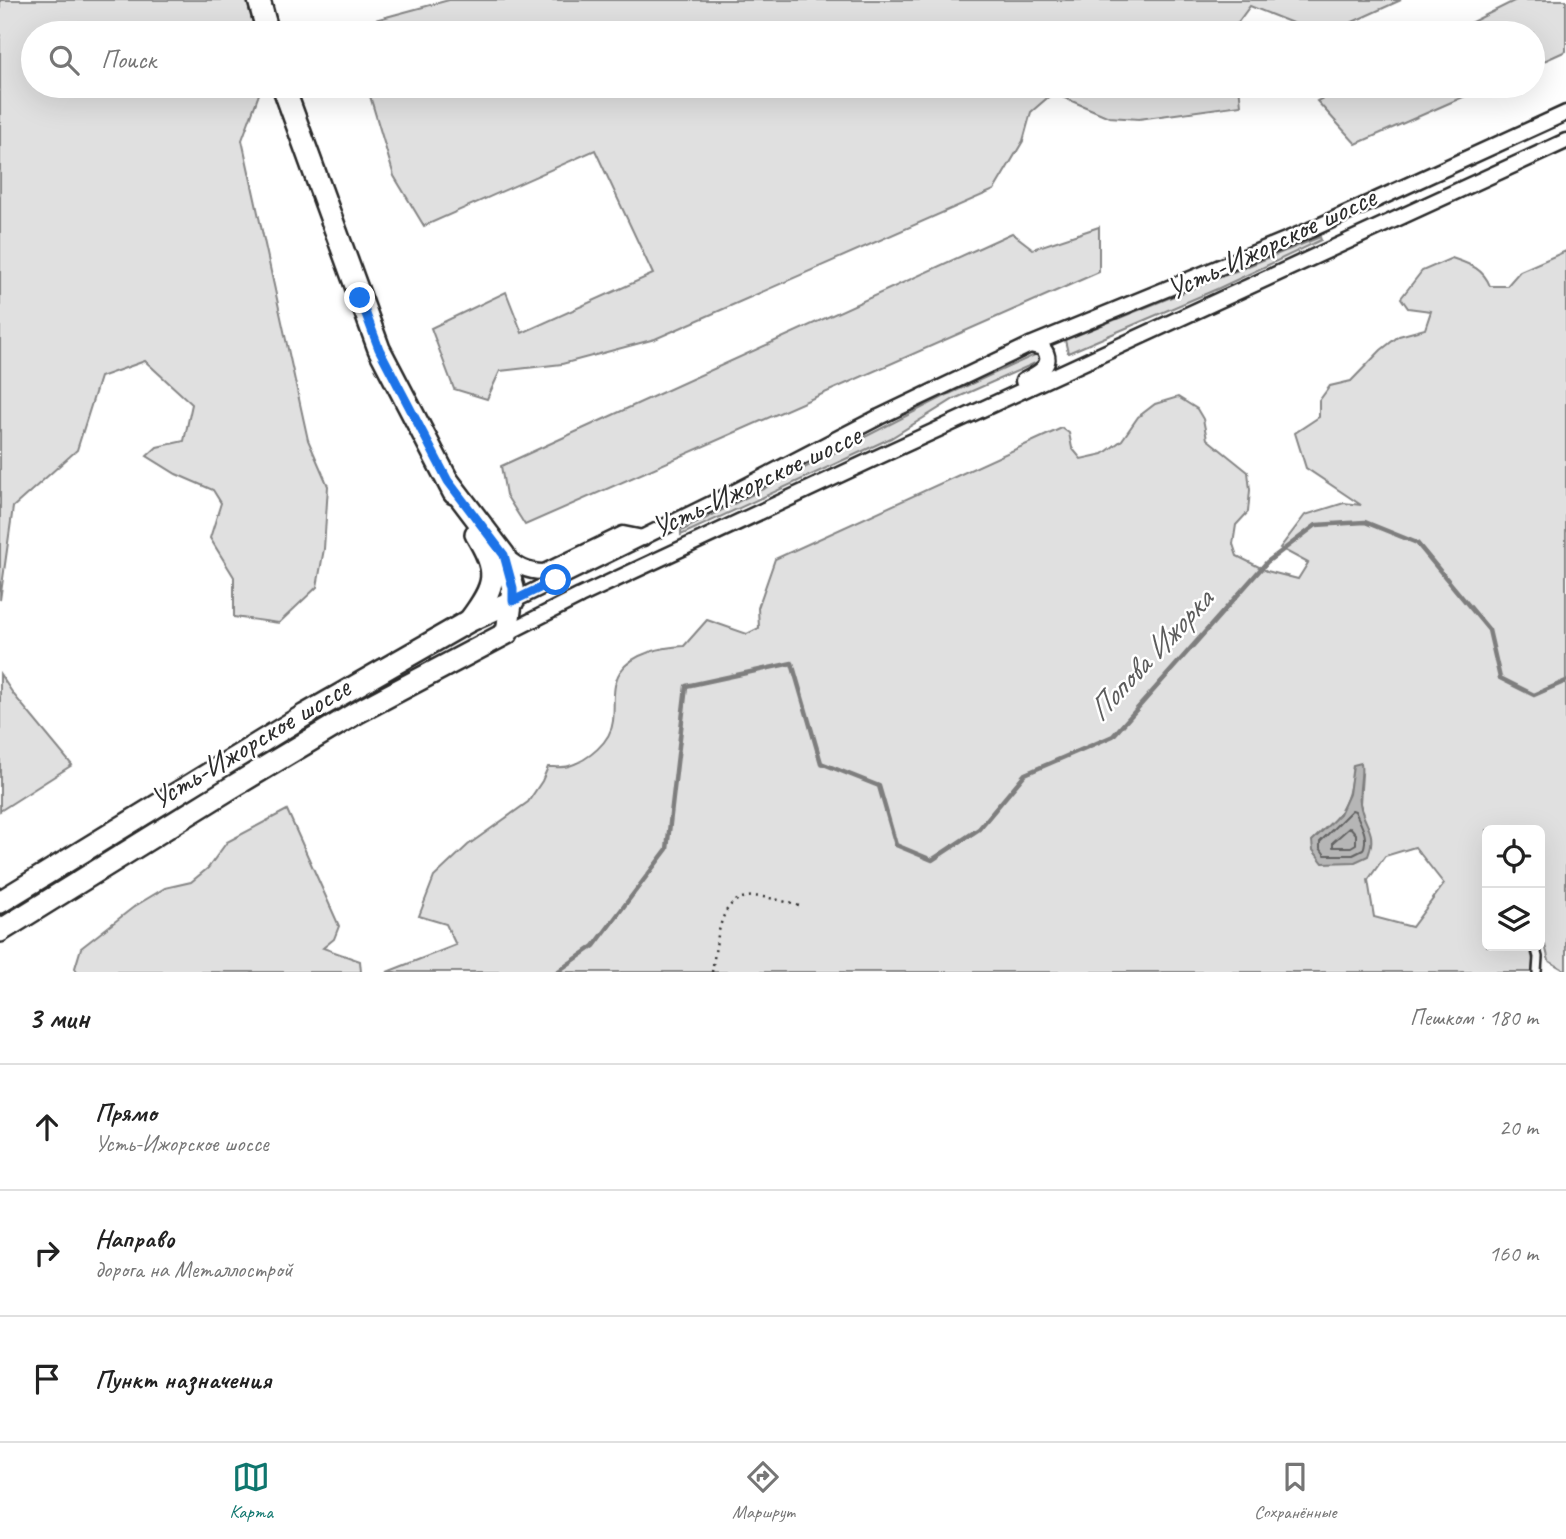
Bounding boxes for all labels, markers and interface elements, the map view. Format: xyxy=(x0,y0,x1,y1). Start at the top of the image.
search box xyxy=(21,21,1545,98)
icon: search xyxy=(45,41,83,79)
text: Поиск xyxy=(101,43,156,76)
street label: Усть-Ижорское шоссе xyxy=(1160,177,1384,308)
route end xyxy=(344,282,375,313)
street label: Усть-Ижорское шоссе xyxy=(645,415,869,546)
route start xyxy=(540,564,571,595)
water label: Попова Ижорка xyxy=(1078,578,1224,730)
street label: Усть-Ижорское шоссе xyxy=(143,667,359,818)
map controls xyxy=(1482,825,1545,951)
button: locate xyxy=(1482,825,1545,888)
button: layers xyxy=(1482,888,1545,951)
text: 3 мин xyxy=(28,999,89,1037)
text: Пешком · 180 m xyxy=(1410,1003,1538,1032)
text: Прямо xyxy=(95,1096,157,1129)
icon: ahead xyxy=(28,1108,66,1146)
text: 20 m xyxy=(1499,1113,1538,1142)
text: Усть-Ижорское шоссе xyxy=(95,1129,269,1158)
text: Направо xyxy=(95,1222,174,1255)
icon: right xyxy=(28,1234,66,1272)
text: 160 m xyxy=(1489,1239,1538,1268)
text: дорога на Металлострой xyxy=(95,1255,293,1284)
icon: arrive xyxy=(28,1360,66,1398)
text: Пункт назначения xyxy=(95,1363,271,1396)
tab: Карта xyxy=(230,1458,273,1524)
tab: Маршрут xyxy=(732,1458,795,1524)
tab: Сохранённые xyxy=(1254,1458,1336,1524)

